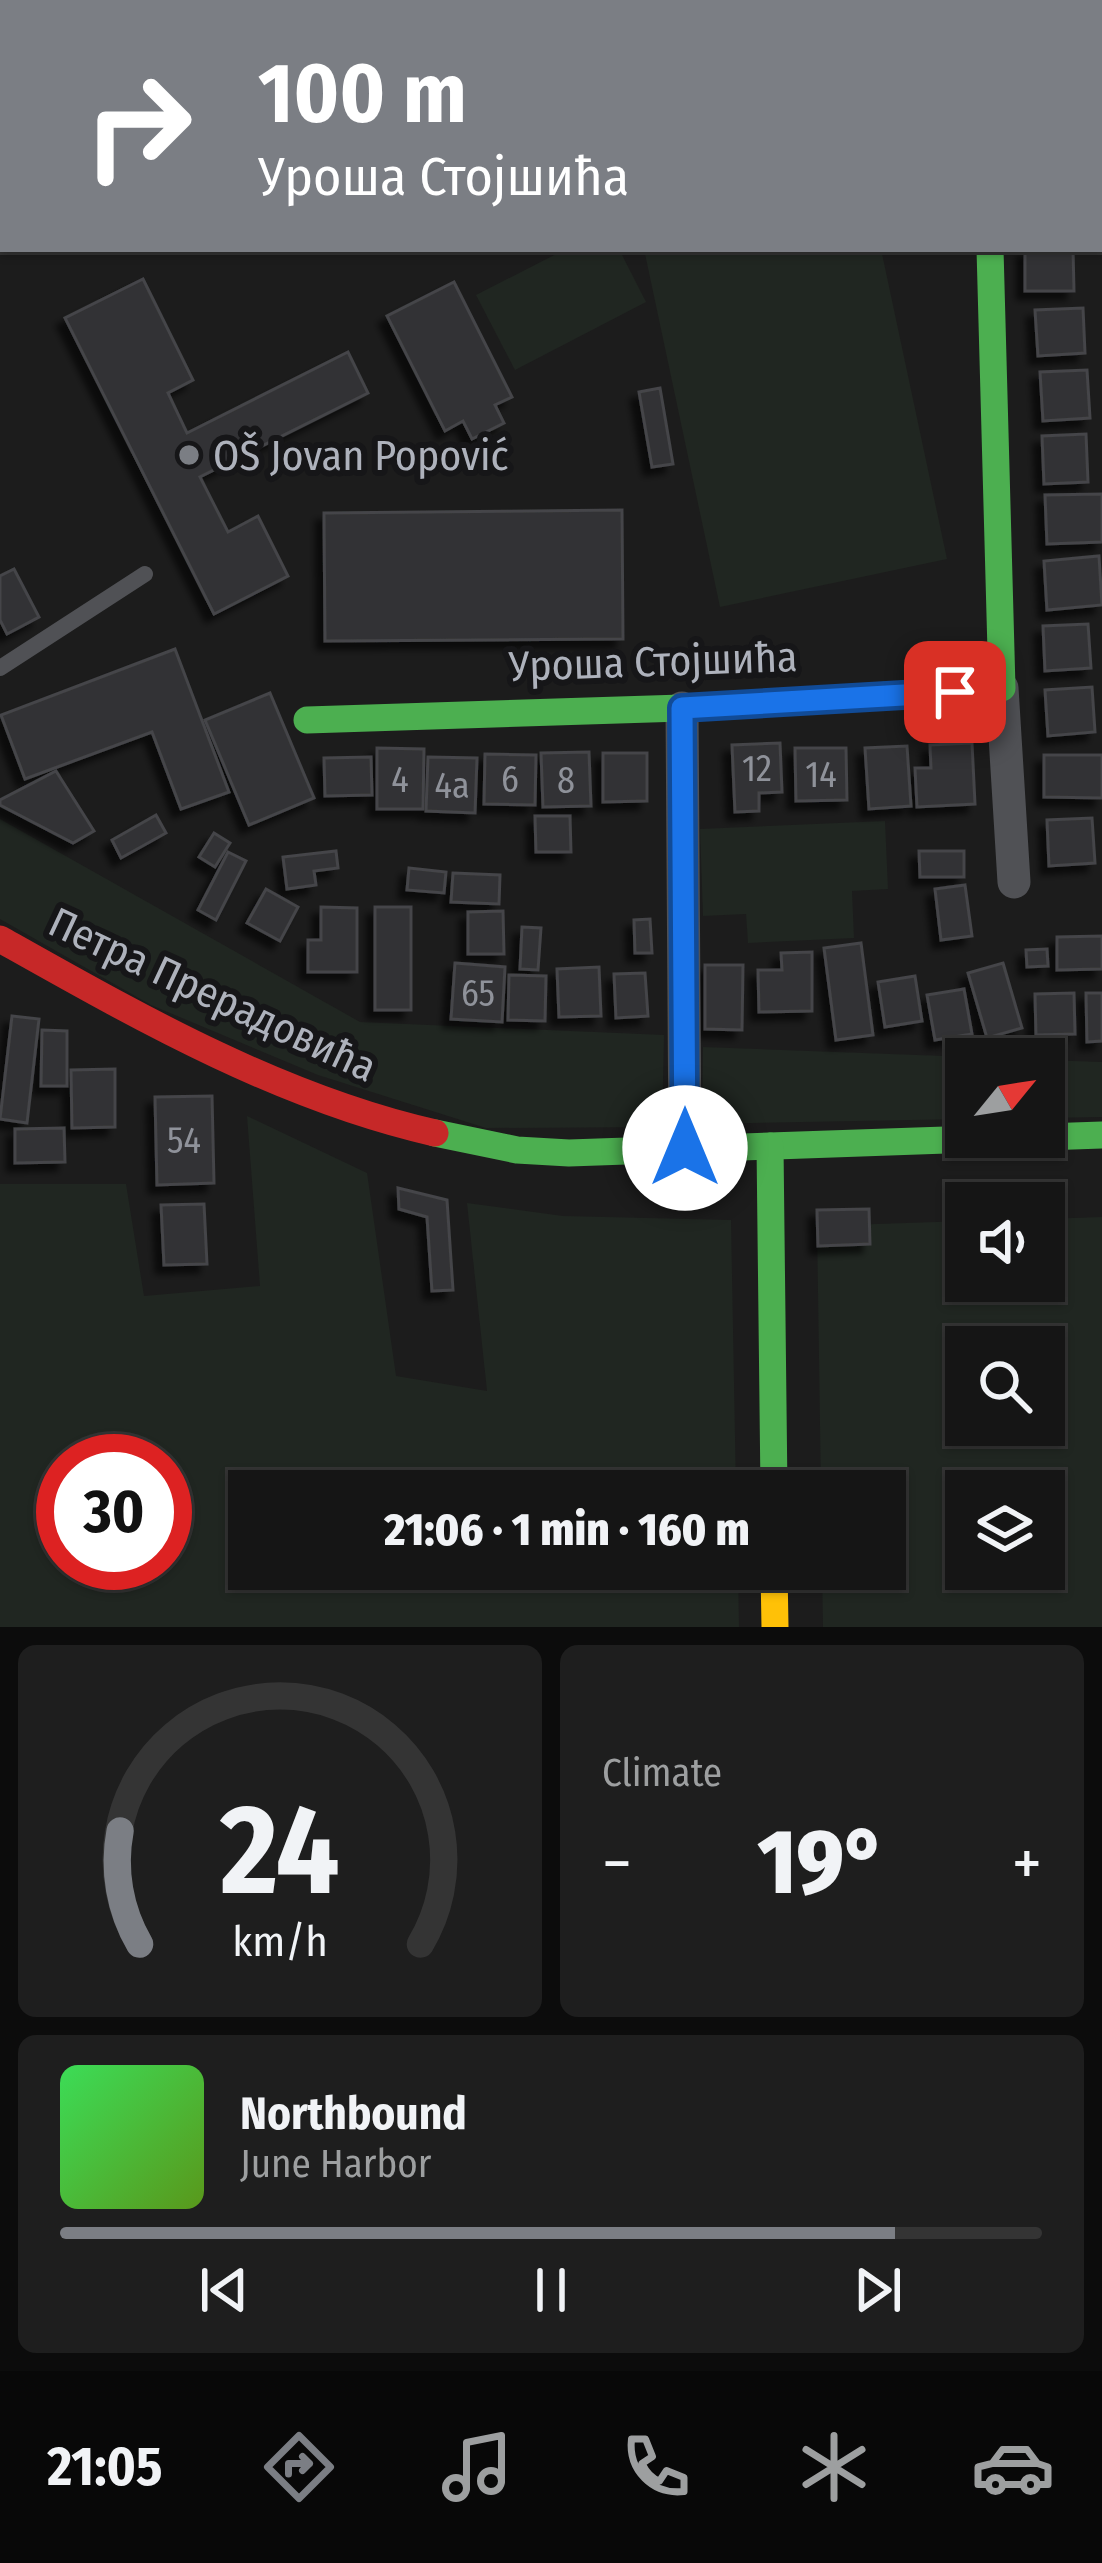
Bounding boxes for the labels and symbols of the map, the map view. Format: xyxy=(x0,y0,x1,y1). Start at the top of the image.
place label: OŠ Jovan Popović xyxy=(213,431,508,481)
marker: OŠ Jovan Popović xyxy=(176,442,202,468)
street label: Уроша Стојшића xyxy=(507,632,798,692)
pin xyxy=(904,641,1006,743)
house number: 12 xyxy=(742,747,772,791)
house number: 14 xyxy=(805,753,837,797)
house number: 4 xyxy=(391,758,409,802)
house number: 6 xyxy=(501,758,519,802)
house number: 8 xyxy=(557,759,575,803)
house number: 4a xyxy=(434,764,470,808)
street label: Петра Прерадовића xyxy=(41,897,384,1093)
house number: 65 xyxy=(461,972,495,1016)
north arrow xyxy=(945,1038,1065,1158)
position arrow xyxy=(622,1085,748,1211)
house number: 54 xyxy=(167,1119,201,1163)
speed limit sign: 30 xyxy=(36,1434,192,1590)

